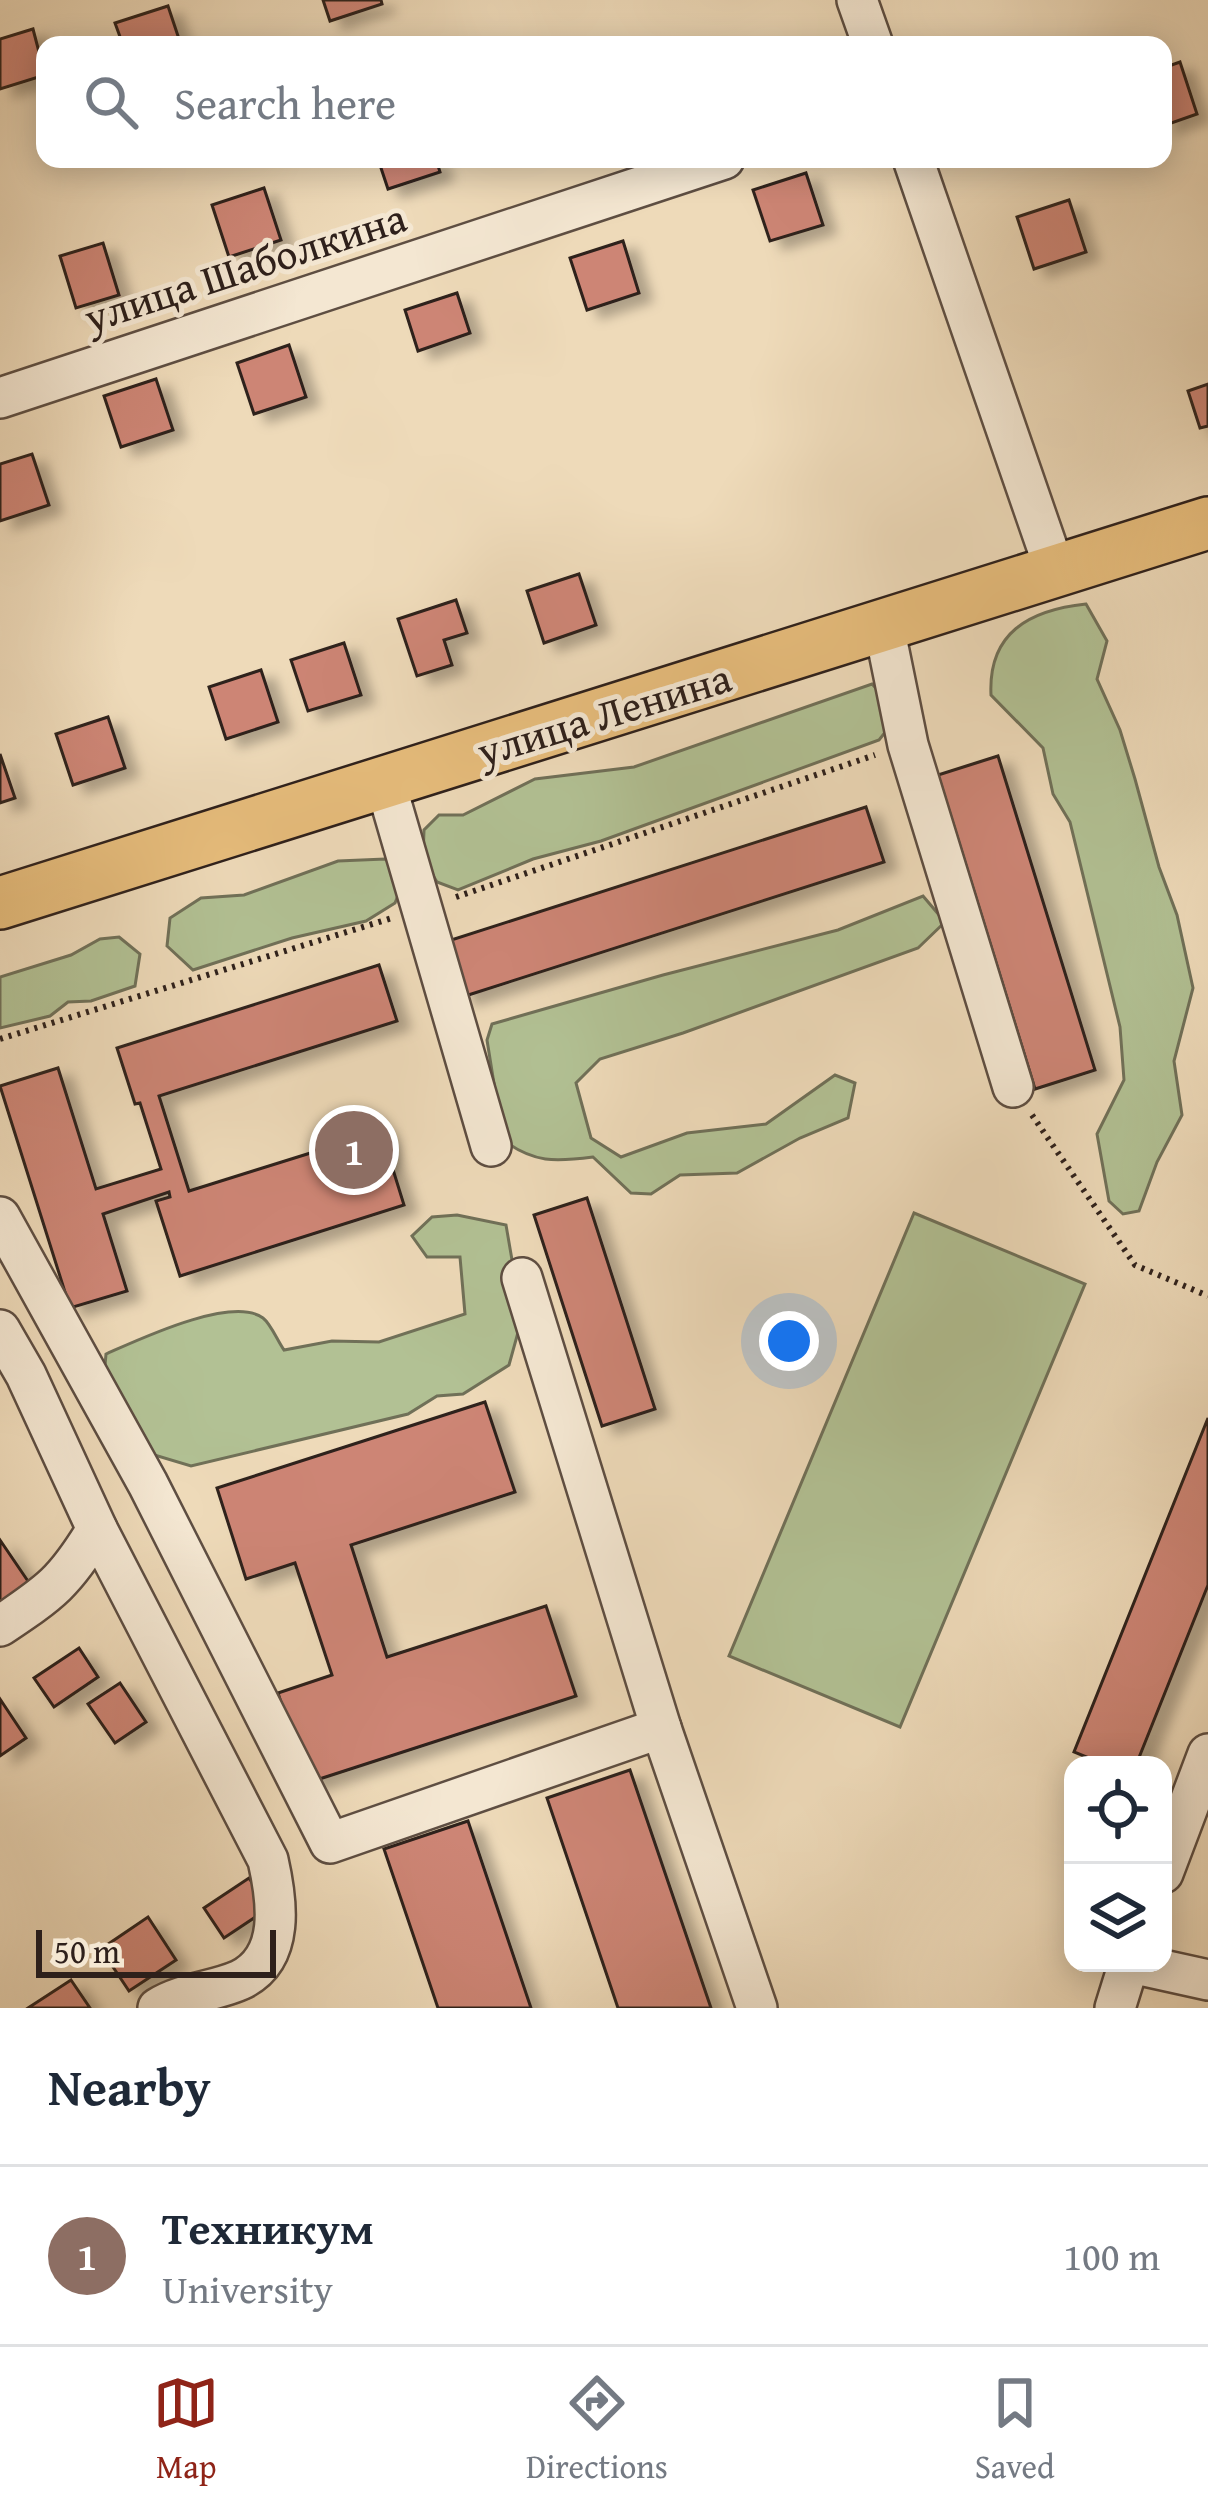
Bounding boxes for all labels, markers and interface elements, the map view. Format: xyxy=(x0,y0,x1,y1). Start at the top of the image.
search box xyxy=(36,36,1172,168)
icon: search xyxy=(78,69,144,135)
text: Search here xyxy=(174,70,396,135)
street label: улица Шаболкина xyxy=(75,186,414,348)
street label: улица Ленина xyxy=(468,646,738,781)
pin: 1 xyxy=(315,1105,393,1195)
your location xyxy=(759,1311,819,1371)
map controls xyxy=(1064,1756,1172,1972)
button: locate xyxy=(1064,1756,1172,1864)
button: layers xyxy=(1064,1864,1172,1972)
scale bar xyxy=(36,1924,276,1977)
text: 50 m xyxy=(54,1927,120,1975)
text: Nearby xyxy=(48,2049,211,2124)
text: Техникум xyxy=(162,2195,374,2260)
text: 1 xyxy=(77,2227,97,2284)
text: 100 m xyxy=(1063,2227,1160,2284)
text: University xyxy=(162,2260,333,2317)
tab: Map xyxy=(153,2370,219,2490)
tab: Directions xyxy=(526,2370,668,2490)
tab: Saved xyxy=(975,2370,1055,2490)

